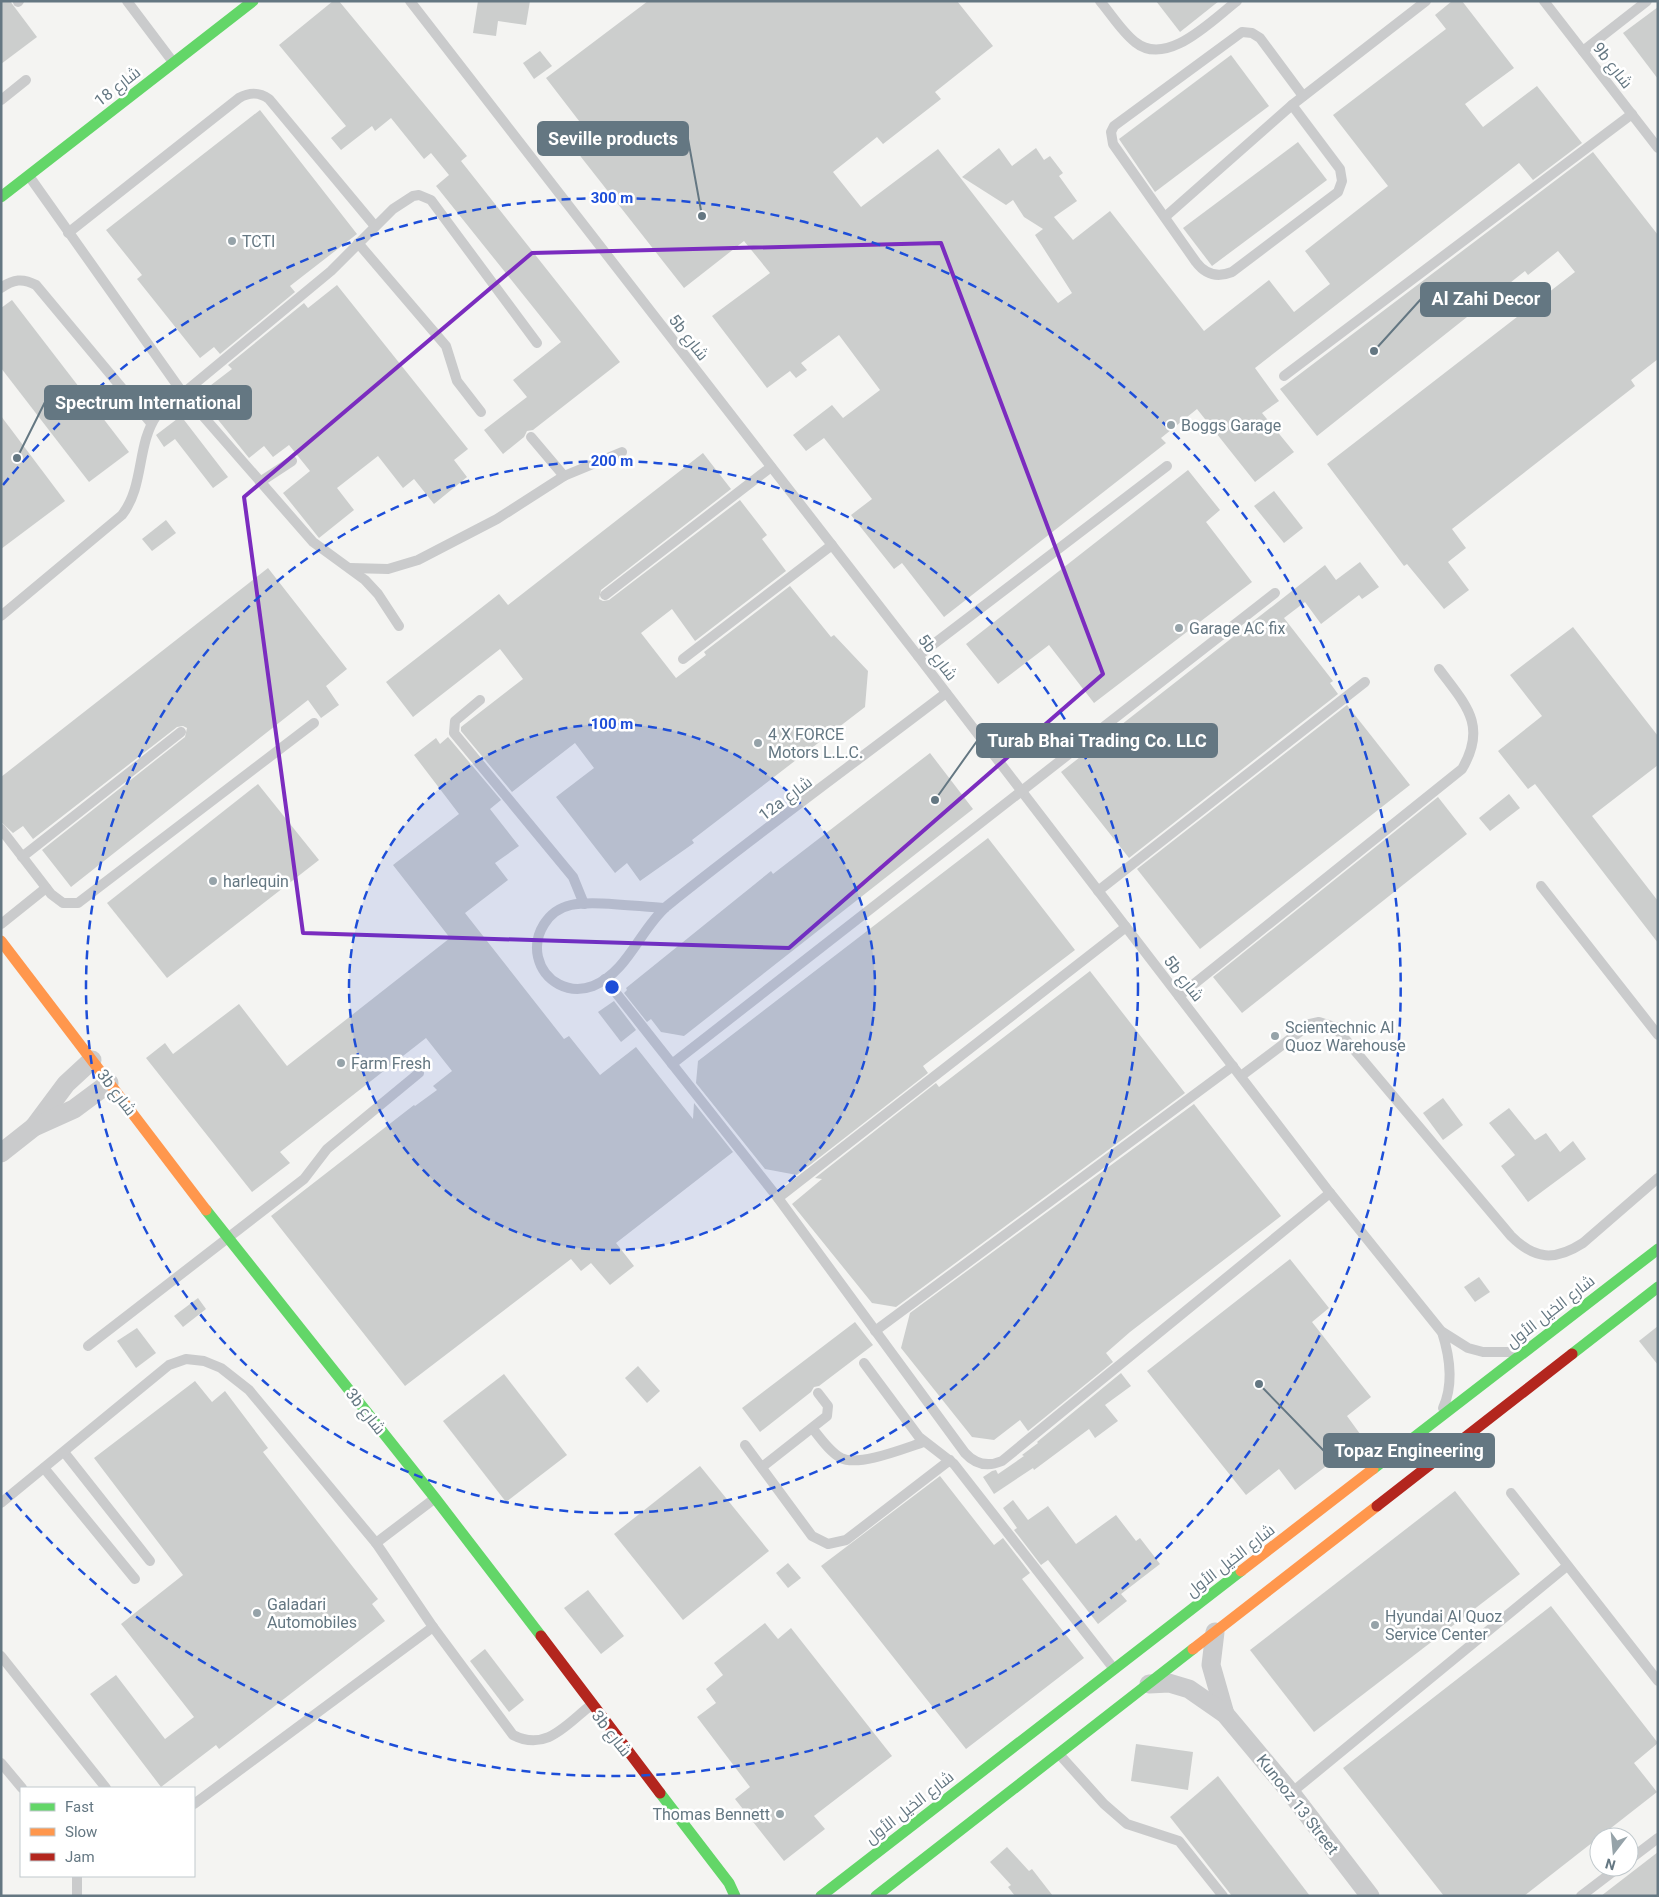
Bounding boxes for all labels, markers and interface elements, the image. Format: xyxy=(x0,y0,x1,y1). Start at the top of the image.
street label: 9b شارع xyxy=(1587,39,1636,93)
street label: شارع 18 xyxy=(91,63,145,112)
callout: Seville products xyxy=(538,122,688,155)
text: Seville products xyxy=(548,128,678,149)
text: 300 m xyxy=(591,189,633,207)
place label: TCTI xyxy=(242,232,275,251)
marker: TCTI xyxy=(226,235,238,247)
callout: Al Zahi Decor xyxy=(1421,283,1550,316)
text: Al Zahi Decor xyxy=(1432,288,1541,309)
street label: 5b شارع xyxy=(663,311,712,365)
callout: Spectrum International xyxy=(45,386,251,419)
text: Spectrum International xyxy=(55,392,241,413)
place label: Boggs Garage xyxy=(1181,416,1281,435)
marker: Boggs Garage xyxy=(1165,419,1177,431)
text: 200 m xyxy=(591,452,633,470)
place label: Garage AC fix xyxy=(1189,619,1285,638)
marker: Garage AC fix xyxy=(1173,622,1185,634)
street label: 5b شارع xyxy=(912,630,961,685)
text: 100 m xyxy=(591,715,633,733)
callout: Turab Bhai Trading Co. LLC xyxy=(977,724,1217,757)
place label: 4 X FORCE Motors L.L.C. xyxy=(768,725,863,762)
text: Turab Bhai Trading Co. LLC xyxy=(987,730,1207,751)
marker: 4 X FORCE Motors L.L.C. xyxy=(752,737,764,749)
street label: 12a شارع xyxy=(755,772,817,826)
place label: harlequin xyxy=(223,872,289,891)
marker: harlequin xyxy=(207,875,219,887)
street label: 5b شارع xyxy=(1158,952,1207,1006)
centre of rings xyxy=(603,978,621,996)
place label: Scientechnic Al Quoz Warehouse xyxy=(1285,1018,1406,1055)
marker: Scientechnic Al Quoz Warehouse xyxy=(1269,1030,1281,1042)
place label: Farm Fresh xyxy=(351,1054,431,1073)
marker: Farm Fresh xyxy=(335,1057,347,1069)
street label: 3b شارع xyxy=(91,1065,140,1120)
street label: شارع الخيل الأول xyxy=(1502,1271,1600,1353)
street label: 3b شارع xyxy=(340,1385,389,1439)
callout: Topaz Engineering xyxy=(1324,1434,1494,1467)
text: Topaz Engineering xyxy=(1334,1440,1484,1461)
street label: شارع الخيل الأول xyxy=(1182,1520,1280,1602)
place label: Galadari Automobiles xyxy=(267,1595,357,1632)
marker: Galadari Automobiles xyxy=(251,1607,263,1619)
place label: Hyundai Al Quoz Service Center xyxy=(1385,1607,1502,1644)
marker: Hyundai Al Quoz Service Center xyxy=(1369,1619,1381,1631)
street label: 3b شارع xyxy=(586,1707,635,1761)
street label: Kunooz 13 Street xyxy=(1253,1751,1343,1858)
street label: شارع الخيل الأول xyxy=(861,1767,959,1849)
legend xyxy=(20,1787,195,1877)
text: Fast xyxy=(65,1798,94,1816)
place label: Thomas Bennett xyxy=(652,1805,770,1824)
marker: Thomas Bennett xyxy=(774,1808,786,1820)
text: Slow xyxy=(65,1823,97,1841)
north arrow xyxy=(1589,1827,1639,1877)
text: Jam xyxy=(65,1848,95,1866)
text: N xyxy=(1603,1855,1617,1874)

